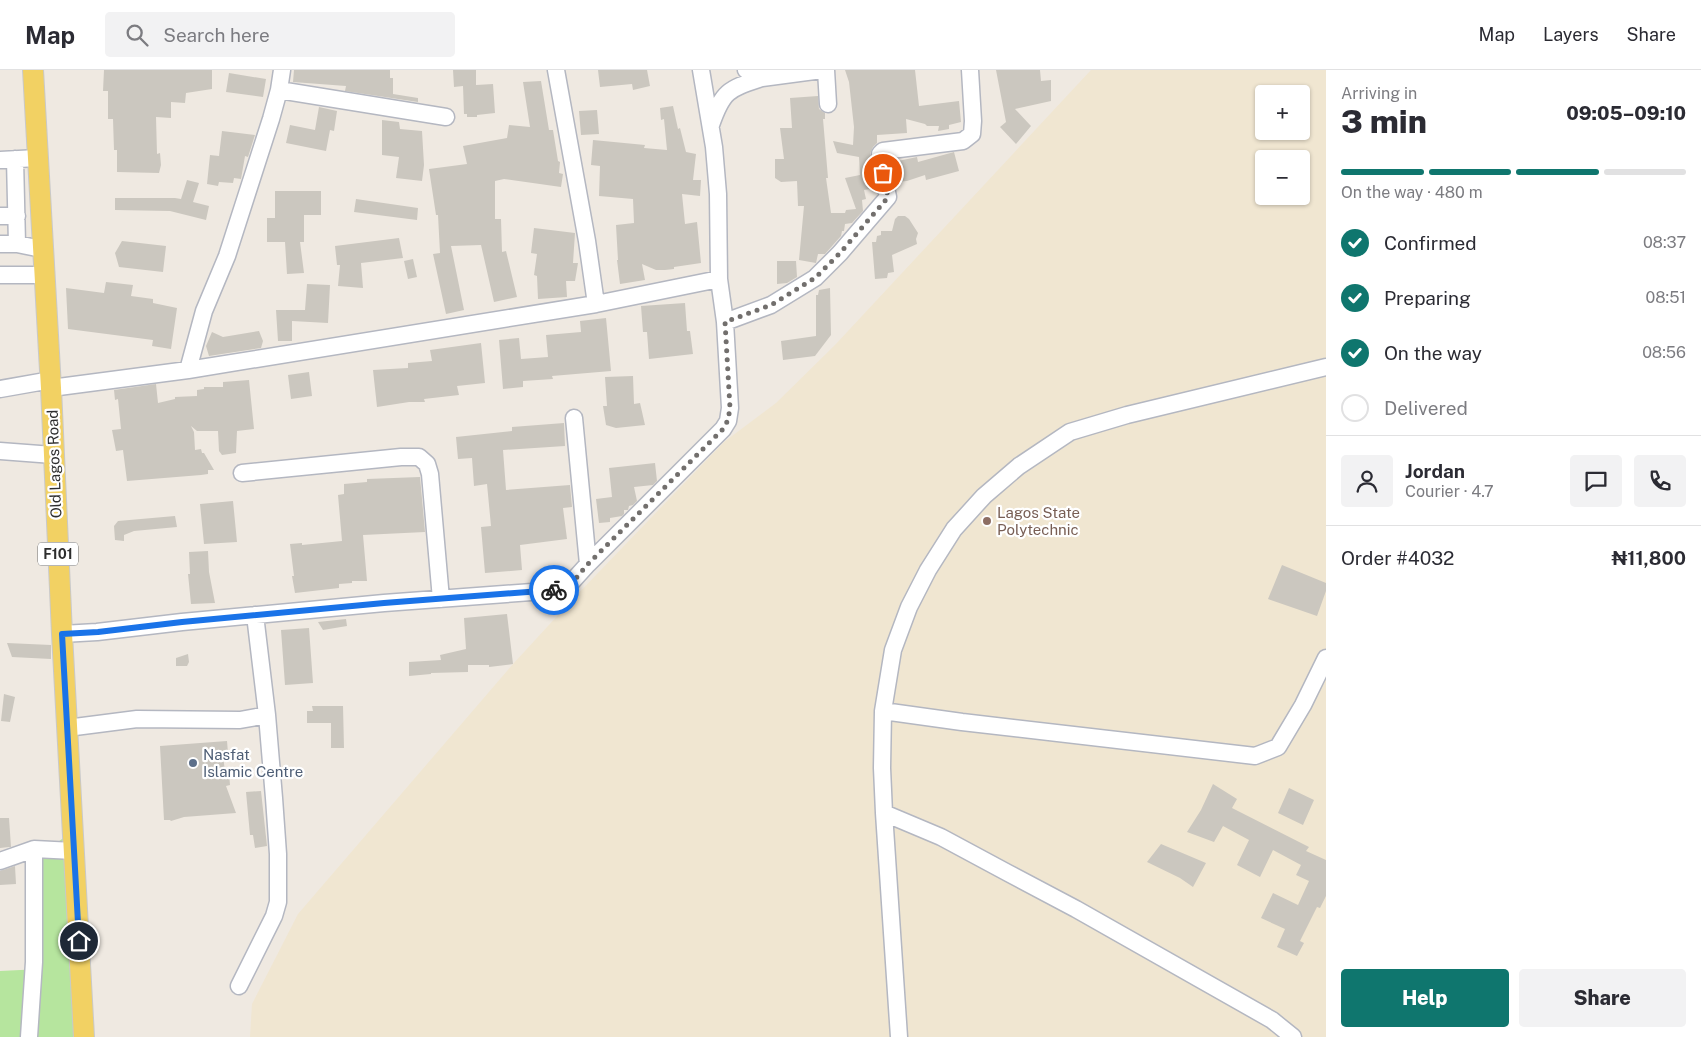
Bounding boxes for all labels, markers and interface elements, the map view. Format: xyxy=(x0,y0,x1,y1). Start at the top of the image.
search box xyxy=(105,12,455,57)
text: Map xyxy=(25,21,75,49)
icon: search xyxy=(123,21,151,49)
text: Search here xyxy=(163,24,270,46)
text: Map xyxy=(1479,24,1515,45)
text: Layers xyxy=(1543,24,1599,45)
text: Share xyxy=(1627,24,1676,45)
text: Arriving in xyxy=(1341,84,1417,103)
map controls xyxy=(1255,85,1310,205)
button: + xyxy=(1255,85,1310,140)
text: 09:05–09:10 xyxy=(1566,102,1686,124)
text: 3 min xyxy=(1341,103,1427,140)
button: − xyxy=(1255,150,1310,205)
pin xyxy=(862,152,904,194)
icon: bag xyxy=(869,159,897,187)
text: On the way · 480 m xyxy=(1341,183,1483,202)
icon: check xyxy=(1341,229,1369,257)
text: Confirmed xyxy=(1384,232,1477,254)
text: 08:37 xyxy=(1643,233,1686,252)
icon: check xyxy=(1341,284,1369,312)
text: Preparing xyxy=(1384,287,1471,309)
text: 08:51 xyxy=(1646,288,1686,307)
icon: check xyxy=(1341,339,1369,367)
text: On the way xyxy=(1384,342,1482,364)
text: 08:56 xyxy=(1642,343,1686,362)
text: Delivered xyxy=(1384,397,1468,419)
street label: Old Lagos Road xyxy=(44,409,64,519)
button: person xyxy=(1341,455,1393,507)
button: chat xyxy=(1570,455,1622,507)
button: phone xyxy=(1634,455,1686,507)
text: Jordan xyxy=(1405,460,1465,482)
text: Courier · 4.7 xyxy=(1405,482,1494,501)
place label: Lagos State Polytechnic xyxy=(997,504,1080,538)
marker: Lagos State Polytechnic xyxy=(981,515,993,527)
road number: F101 xyxy=(38,542,78,566)
text: Order #4032 xyxy=(1341,547,1454,569)
text: ₦11,800 xyxy=(1612,547,1686,569)
courier xyxy=(529,565,579,615)
icon: bike xyxy=(540,576,568,604)
place label: Nasfat Islamic Centre xyxy=(203,746,303,780)
marker: Nasfat Islamic Centre xyxy=(187,757,199,769)
pin xyxy=(58,920,100,962)
icon: home xyxy=(65,927,93,955)
button: Help xyxy=(1341,969,1509,1027)
button: Share xyxy=(1519,969,1686,1027)

